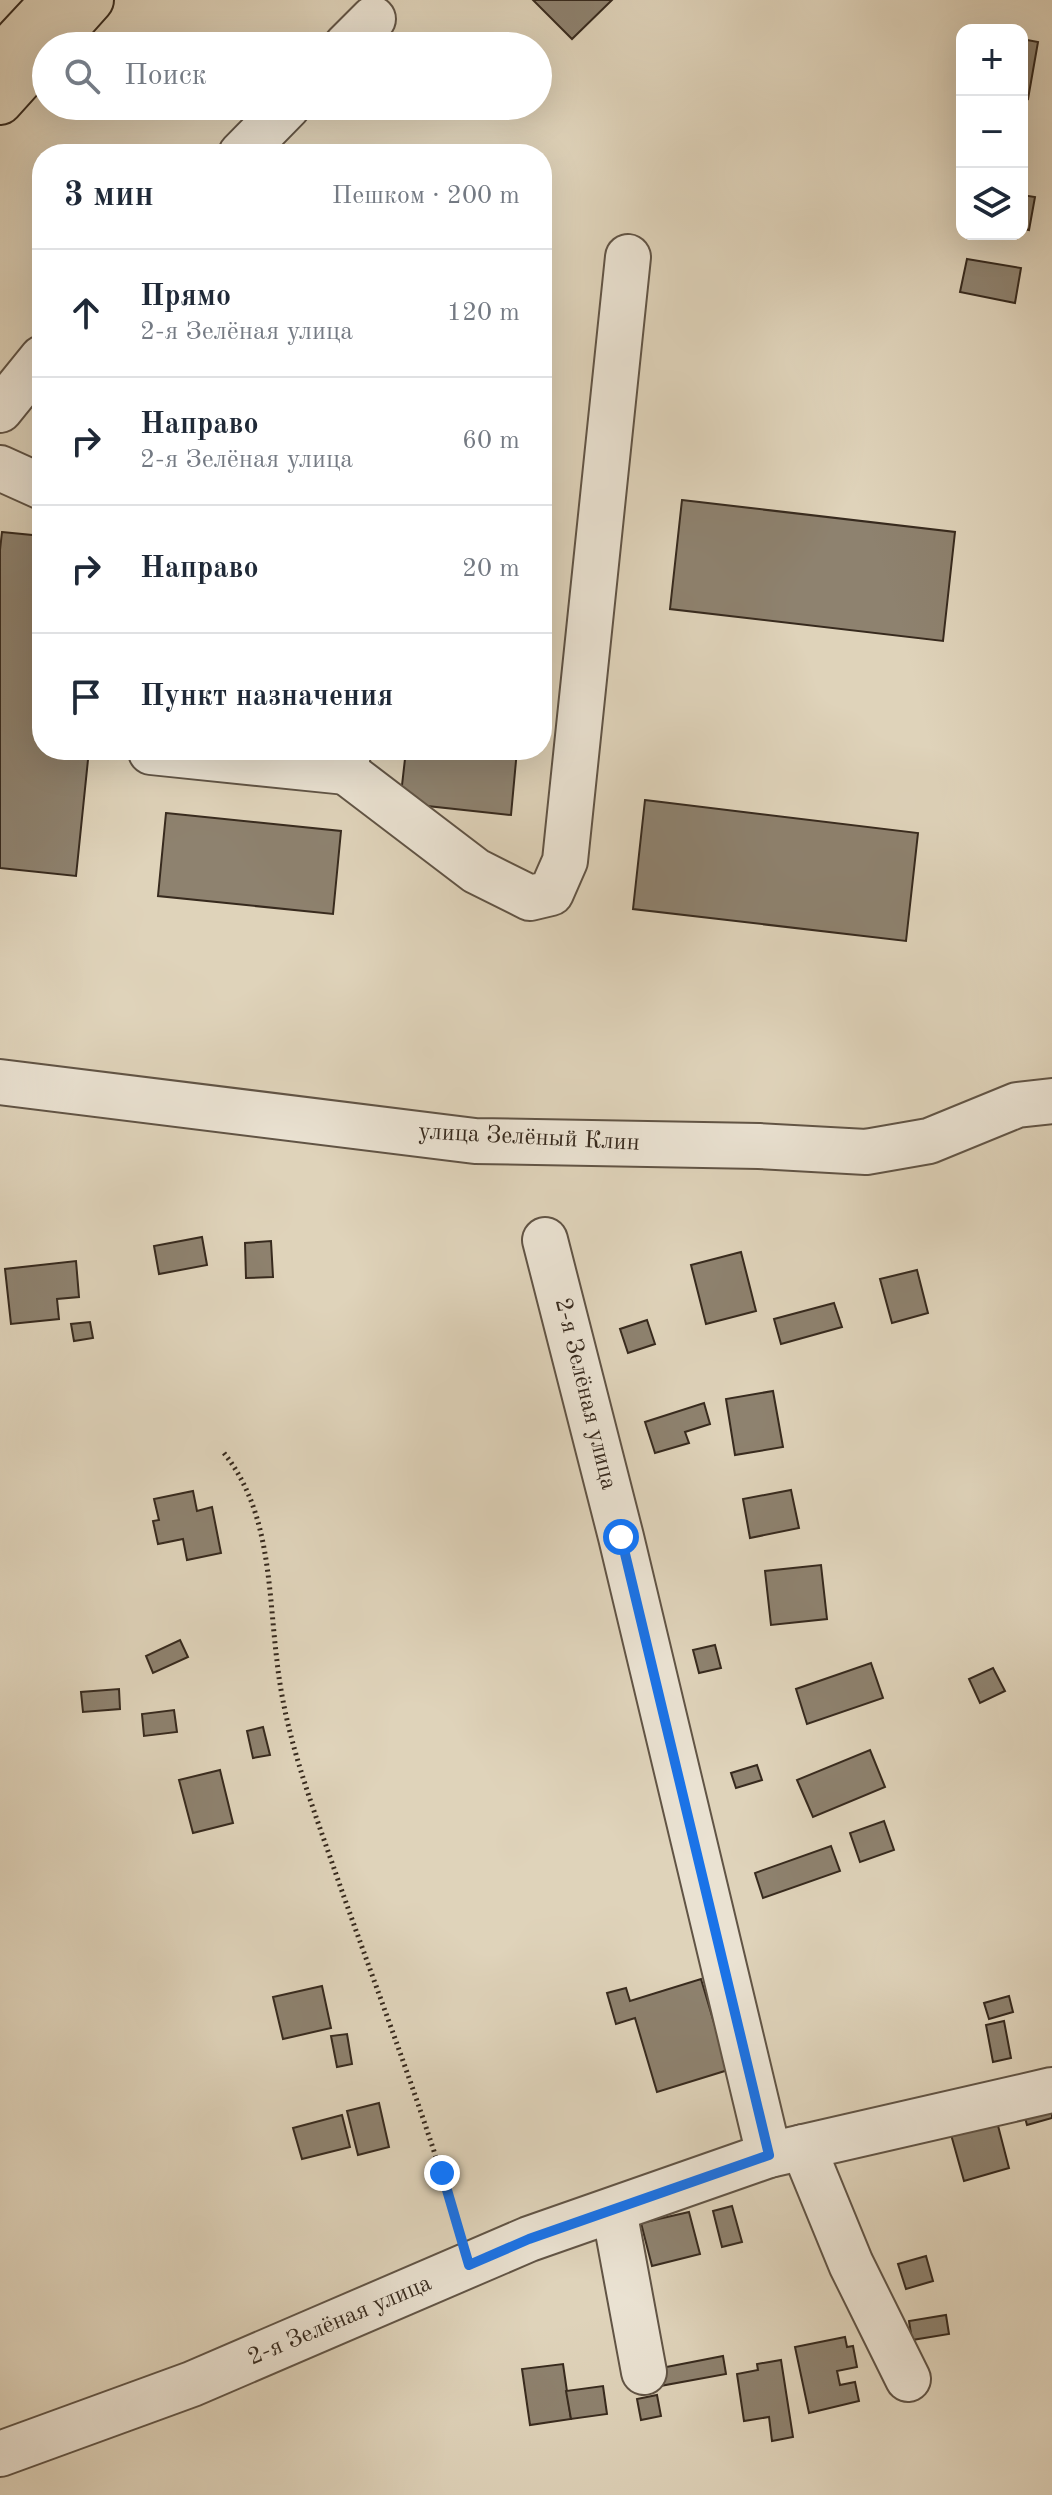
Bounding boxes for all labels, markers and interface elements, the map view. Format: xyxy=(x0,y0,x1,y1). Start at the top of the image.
map controls xyxy=(956,24,1028,240)
button: + xyxy=(956,24,1028,96)
search box xyxy=(32,32,552,120)
icon: search xyxy=(60,54,104,98)
text: Поиск xyxy=(124,61,207,91)
button: − xyxy=(956,96,1028,168)
button: layers xyxy=(956,168,1028,240)
text: 3 мин xyxy=(64,179,154,213)
text: Пешком · 200 m xyxy=(332,183,520,209)
text: Прямо xyxy=(140,282,231,312)
icon: ahead xyxy=(64,291,108,335)
text: 120 m xyxy=(447,300,520,326)
text: 2-я Зелёная улица xyxy=(140,319,353,345)
text: Направо xyxy=(140,410,259,440)
icon: right xyxy=(64,419,108,463)
text: 60 m xyxy=(462,428,520,454)
text: 2-я Зелёная улица xyxy=(140,447,353,473)
icon: right xyxy=(64,547,108,591)
text: Направо xyxy=(140,554,259,584)
text: 20 m xyxy=(462,556,520,582)
icon: arrive xyxy=(64,675,108,719)
text: Пункт назначения xyxy=(140,682,393,712)
street label: улица Зелёный Клин xyxy=(418,1120,640,1156)
street label: 2-я Зелёная улица xyxy=(550,1296,620,1492)
route start xyxy=(603,1519,639,1555)
route end xyxy=(424,2155,460,2191)
street label: 2-я Зелёная улица xyxy=(245,2271,435,2370)

